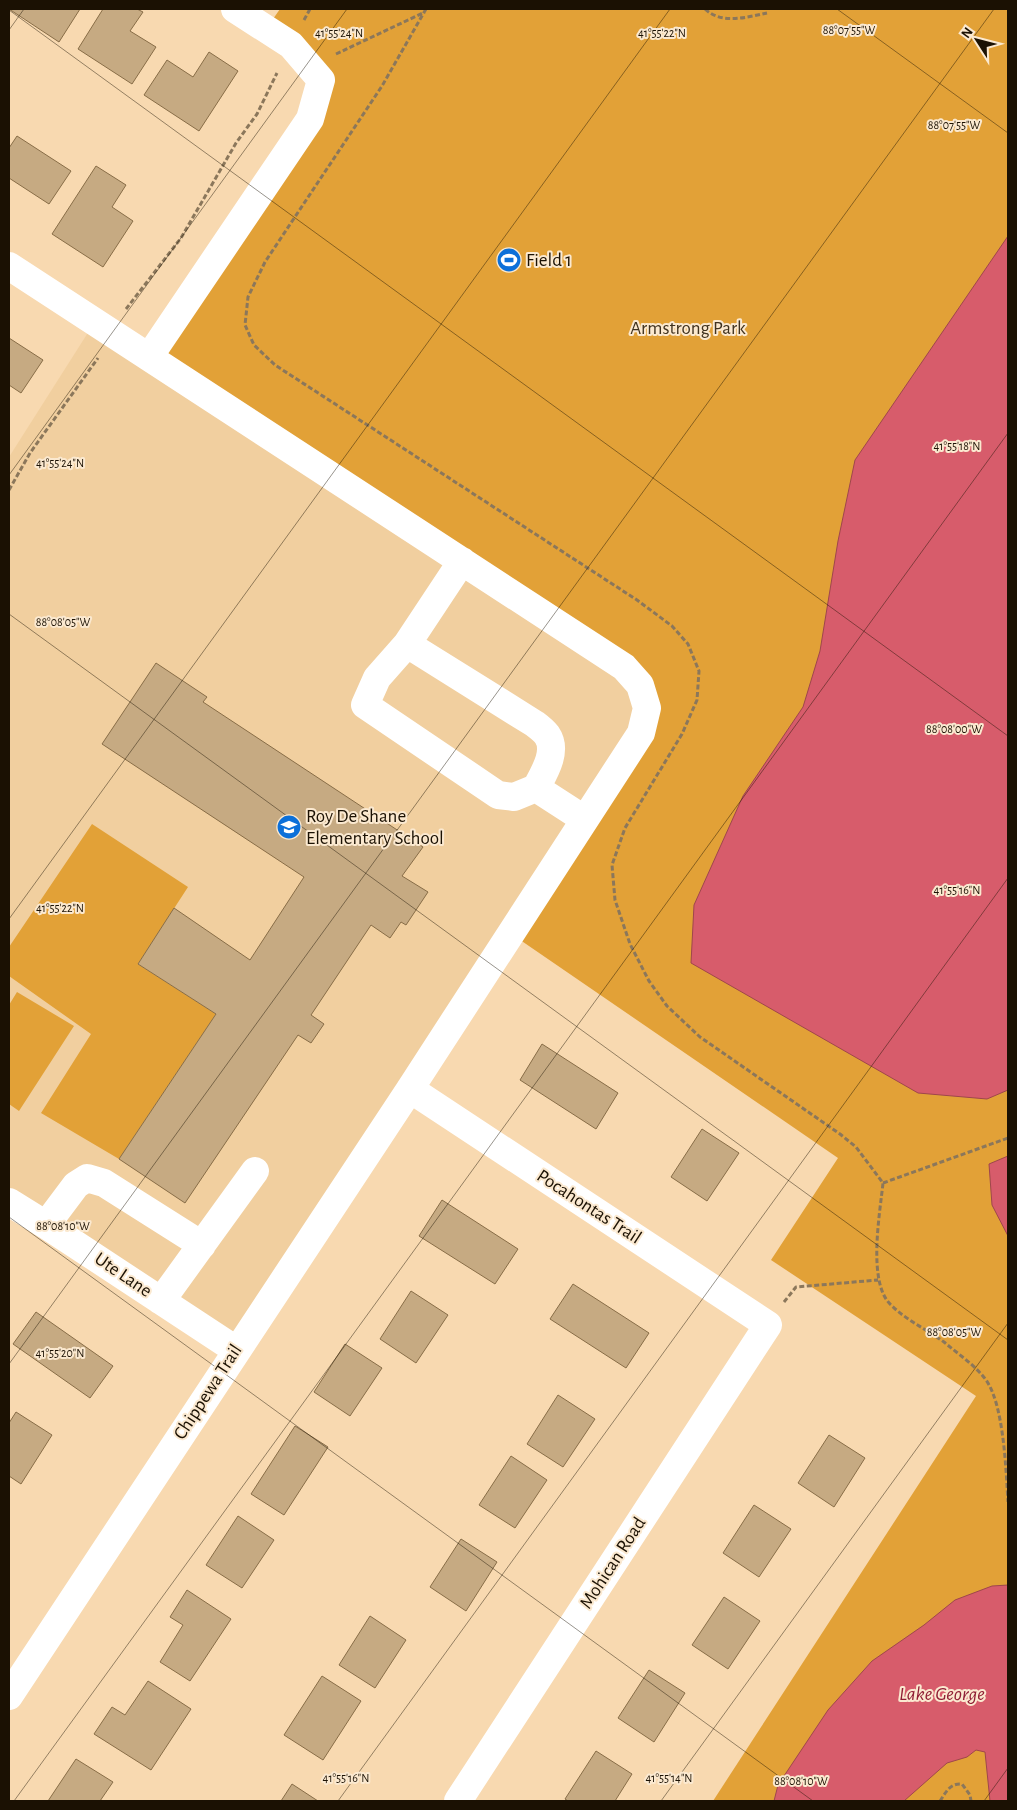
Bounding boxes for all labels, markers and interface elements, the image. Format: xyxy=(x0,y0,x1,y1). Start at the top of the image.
north arrow xyxy=(952,15,1002,65)
text: 88°07'55"W xyxy=(823,24,876,36)
text: N xyxy=(959,25,976,41)
text: 41°55'24"N xyxy=(315,27,363,39)
text: 41°55'22"N xyxy=(638,27,686,39)
text: 88°07'55"W xyxy=(928,119,981,131)
sports icon: Field 1 xyxy=(496,247,522,273)
place label: Field 1 xyxy=(526,251,572,270)
park label: Armstrong Park xyxy=(630,319,746,338)
text: 41°55'18"N xyxy=(934,440,980,452)
text: 41°55'24"N xyxy=(36,457,84,469)
text: 88°08'05"W xyxy=(36,616,91,628)
text: 88°08'00"W xyxy=(926,723,982,735)
place label: Roy De Shane Elementary School xyxy=(306,807,444,848)
school or university icon: Roy De Shane Elementary School xyxy=(276,814,302,840)
text: 41°55'16"N xyxy=(934,884,980,896)
text: 41°55'22"N xyxy=(36,902,84,914)
street label: Pocahontas Trail xyxy=(533,1166,645,1248)
text: 88°08'10"W xyxy=(36,1220,90,1232)
street label: Ute Lane xyxy=(91,1249,155,1301)
text: 88°08'05"W xyxy=(927,1326,982,1338)
street label: Chippewa Trail xyxy=(170,1341,246,1443)
text: 41°55'20"N xyxy=(36,1347,84,1359)
street label: Mohican Road xyxy=(576,1514,650,1612)
water label: Lake George xyxy=(899,1684,985,1704)
text: 41°55'16"N xyxy=(323,1772,369,1784)
text: 41°55'14"N xyxy=(646,1772,692,1784)
text: 88°08'10"W xyxy=(774,1775,828,1787)

